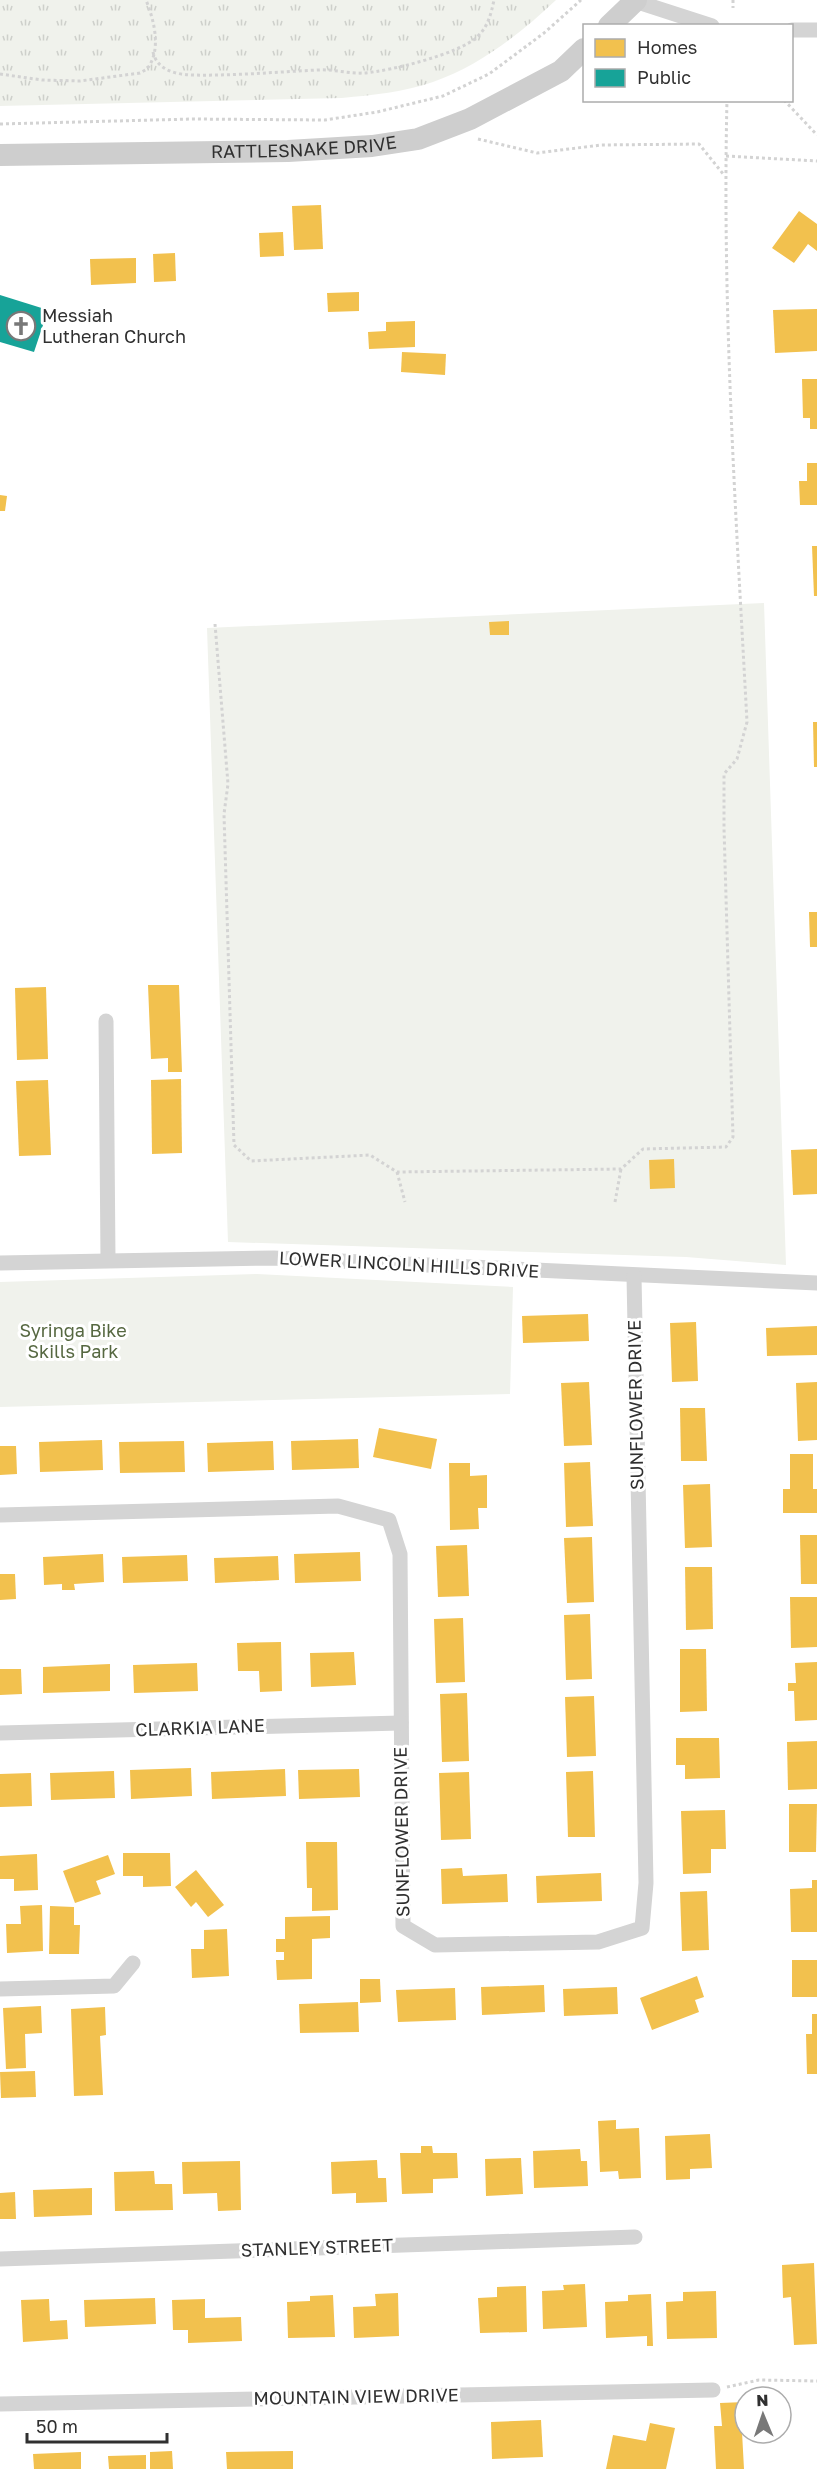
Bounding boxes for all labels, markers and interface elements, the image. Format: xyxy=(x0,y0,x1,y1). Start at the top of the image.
legend xyxy=(583,24,793,102)
text: Homes xyxy=(637,36,697,58)
text: Public xyxy=(637,66,691,88)
street label: RATTLESNAKE DRIVE xyxy=(211,130,398,162)
place label: Messiah Lutheran Church xyxy=(42,304,186,347)
church icon: Messiah Lutheran Church xyxy=(5,310,37,342)
street label: LOWER LINCOLN HILLS DRIVE xyxy=(278,1246,540,1282)
park label: Syringa Bike Skills Park xyxy=(19,1319,127,1362)
street label: SUNFLOWER DRIVE xyxy=(623,1320,647,1490)
street label: CLARKIA LANE xyxy=(135,1714,265,1740)
street label: SUNFLOWER DRIVE xyxy=(389,1747,413,1917)
street label: STANLEY STREET xyxy=(240,2233,393,2261)
street label: MOUNTAIN VIEW DRIVE xyxy=(253,2383,459,2409)
north arrow xyxy=(733,2385,793,2445)
text: N xyxy=(756,2390,769,2410)
scale bar xyxy=(27,2406,166,2444)
text: 50 m xyxy=(36,2415,78,2437)

